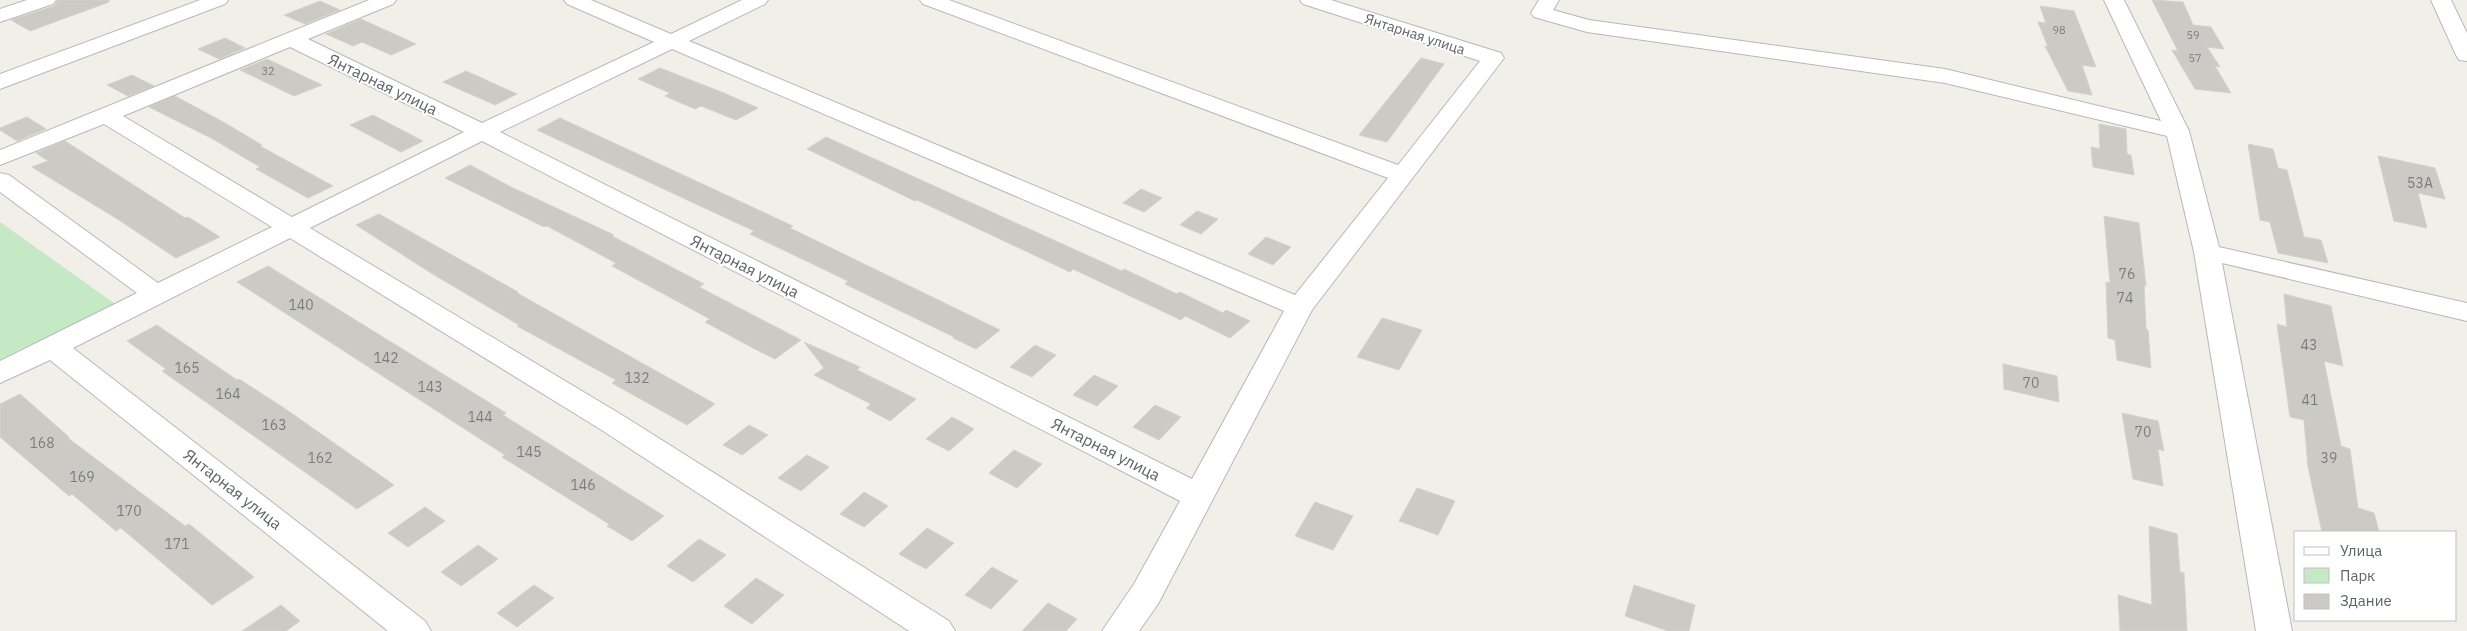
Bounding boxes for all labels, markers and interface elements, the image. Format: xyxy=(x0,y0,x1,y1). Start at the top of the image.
street label: Янтарная улица xyxy=(1363,9,1468,59)
house number: 98 xyxy=(2052,23,2066,37)
house number: 59 xyxy=(2186,28,2200,42)
street label: Янтарная улица xyxy=(325,49,441,119)
house number: 57 xyxy=(2188,51,2202,65)
house number: 32 xyxy=(261,64,275,78)
house number: 53А xyxy=(2407,174,2433,192)
street label: Янтарная улица xyxy=(687,230,803,302)
house number: 76 xyxy=(2119,265,2135,283)
house number: 74 xyxy=(2117,289,2133,307)
house number: 140 xyxy=(288,296,314,314)
house number: 43 xyxy=(2301,336,2317,354)
house number: 142 xyxy=(373,349,399,367)
house number: 165 xyxy=(174,359,200,377)
house number: 132 xyxy=(624,369,650,387)
house number: 70 xyxy=(2023,374,2039,392)
house number: 143 xyxy=(417,378,443,396)
house number: 164 xyxy=(215,385,241,403)
house number: 41 xyxy=(2302,391,2318,409)
house number: 144 xyxy=(467,408,493,426)
street label: Янтарная улица xyxy=(1048,413,1164,485)
house number: 163 xyxy=(261,416,287,434)
house number: 70 xyxy=(2135,423,2151,441)
house number: 168 xyxy=(29,434,55,452)
house number: 145 xyxy=(516,443,542,461)
street label: Янтарная улица xyxy=(180,444,287,534)
house number: 162 xyxy=(307,449,333,467)
house number: 39 xyxy=(2321,449,2337,467)
house number: 169 xyxy=(69,468,95,486)
house number: 146 xyxy=(570,476,596,494)
house number: 170 xyxy=(116,502,142,520)
legend xyxy=(2294,531,2457,621)
house number: 171 xyxy=(164,535,190,553)
text: Улица xyxy=(2340,541,2382,560)
text: Парк xyxy=(2340,566,2375,585)
text: Здание xyxy=(2340,591,2392,610)

